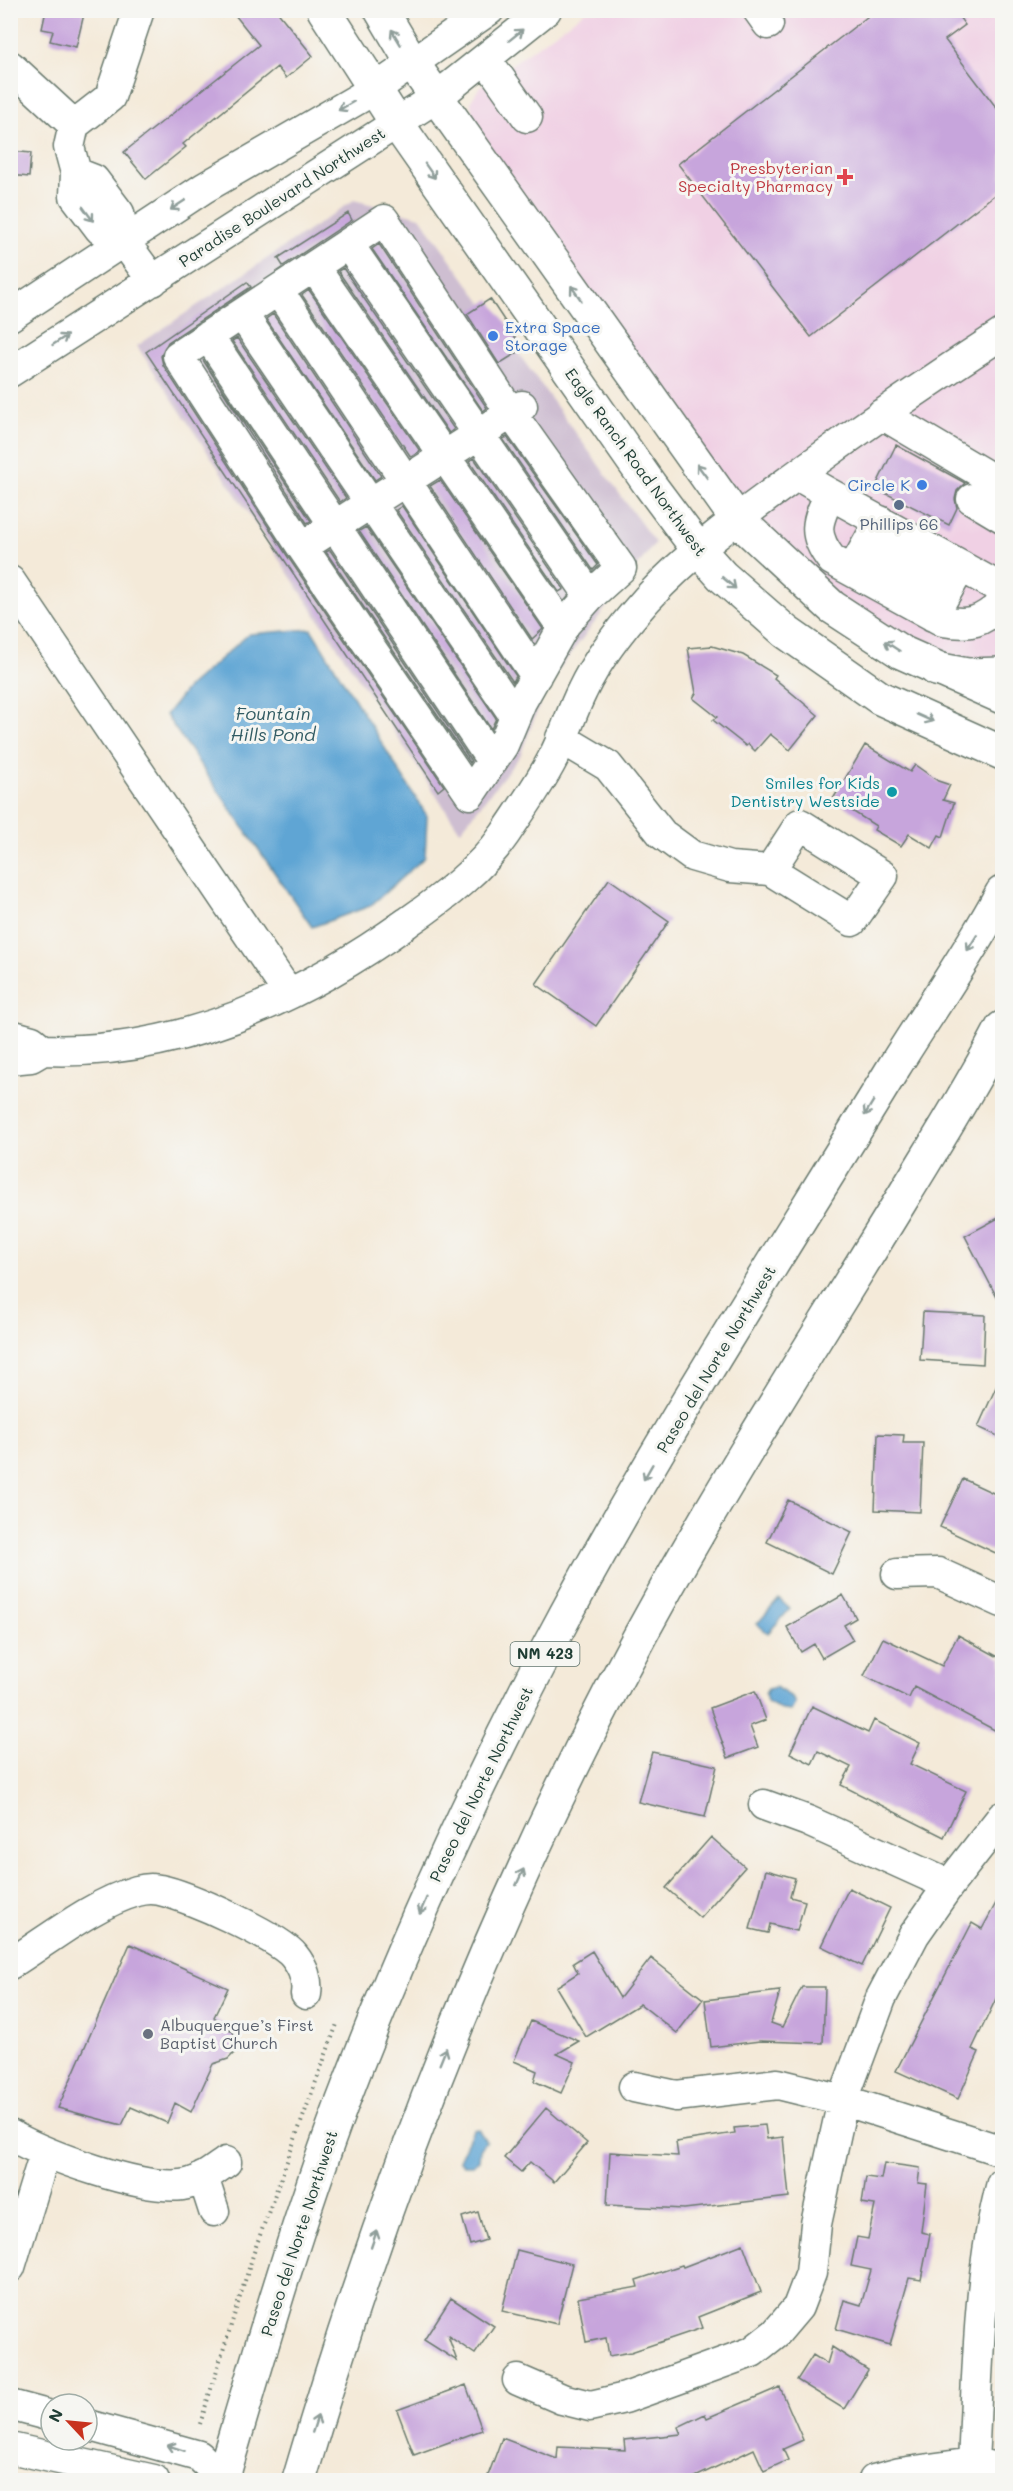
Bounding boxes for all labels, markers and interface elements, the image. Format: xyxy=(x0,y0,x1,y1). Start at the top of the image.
one-way arrow xyxy=(508,28,524,41)
one-way arrow xyxy=(390,29,402,46)
one-way arrow xyxy=(338,101,355,113)
street label: Paradise Boulevard Northwest xyxy=(175,122,389,271)
place label: Presbyterian Specialty Pharmacy xyxy=(678,157,833,196)
one-way arrow xyxy=(424,162,436,178)
marker: Presbyterian Specialty Pharmacy xyxy=(838,170,852,184)
one-way arrow xyxy=(170,199,187,211)
one-way arrow xyxy=(82,205,94,221)
one-way arrow xyxy=(570,286,582,302)
place label: Extra Space Storage xyxy=(505,316,601,355)
marker: Extra Space Storage xyxy=(486,329,500,343)
one-way arrow xyxy=(51,334,68,346)
street label: Eagle Ranch Road Northwest xyxy=(561,363,712,560)
one-way arrow xyxy=(696,464,708,480)
place label: Circle K xyxy=(847,474,910,495)
marker: Circle K xyxy=(915,478,929,492)
marker: Phillips 66 xyxy=(892,498,906,512)
place label: Phillips 66 xyxy=(860,513,938,534)
one-way arrow xyxy=(721,576,737,589)
one-way arrow xyxy=(884,640,901,652)
water label: Fountain Hills Pond xyxy=(231,701,317,746)
one-way arrow xyxy=(915,713,933,724)
place label: Smiles for Kids Dentistry Westside xyxy=(730,772,880,811)
marker: Smiles for Kids Dentistry Westside xyxy=(885,785,899,799)
one-way arrow xyxy=(966,934,978,951)
one-way arrow xyxy=(863,1099,875,1116)
street label: Paseo del Norte Northwest xyxy=(651,1261,780,1456)
one-way arrow xyxy=(641,1463,653,1480)
road number: NM 423 xyxy=(510,1642,580,1666)
street label: Paseo del Norte Northwest xyxy=(424,1682,537,1885)
one-way arrow xyxy=(515,1868,526,1886)
one-way arrow xyxy=(417,1896,428,1915)
place label: Albuquerque’s First Baptist Church xyxy=(160,2014,314,2053)
marker: Albuquerque’s First Baptist Church xyxy=(141,2027,155,2041)
one-way arrow xyxy=(438,2047,449,2066)
street label: Paseo del Norte Northwest xyxy=(255,2127,342,2338)
one-way arrow xyxy=(370,2230,381,2248)
north arrow xyxy=(39,2392,99,2452)
text: N xyxy=(43,2405,67,2425)
one-way arrow xyxy=(310,2415,321,2434)
one-way arrow xyxy=(167,2442,186,2453)

